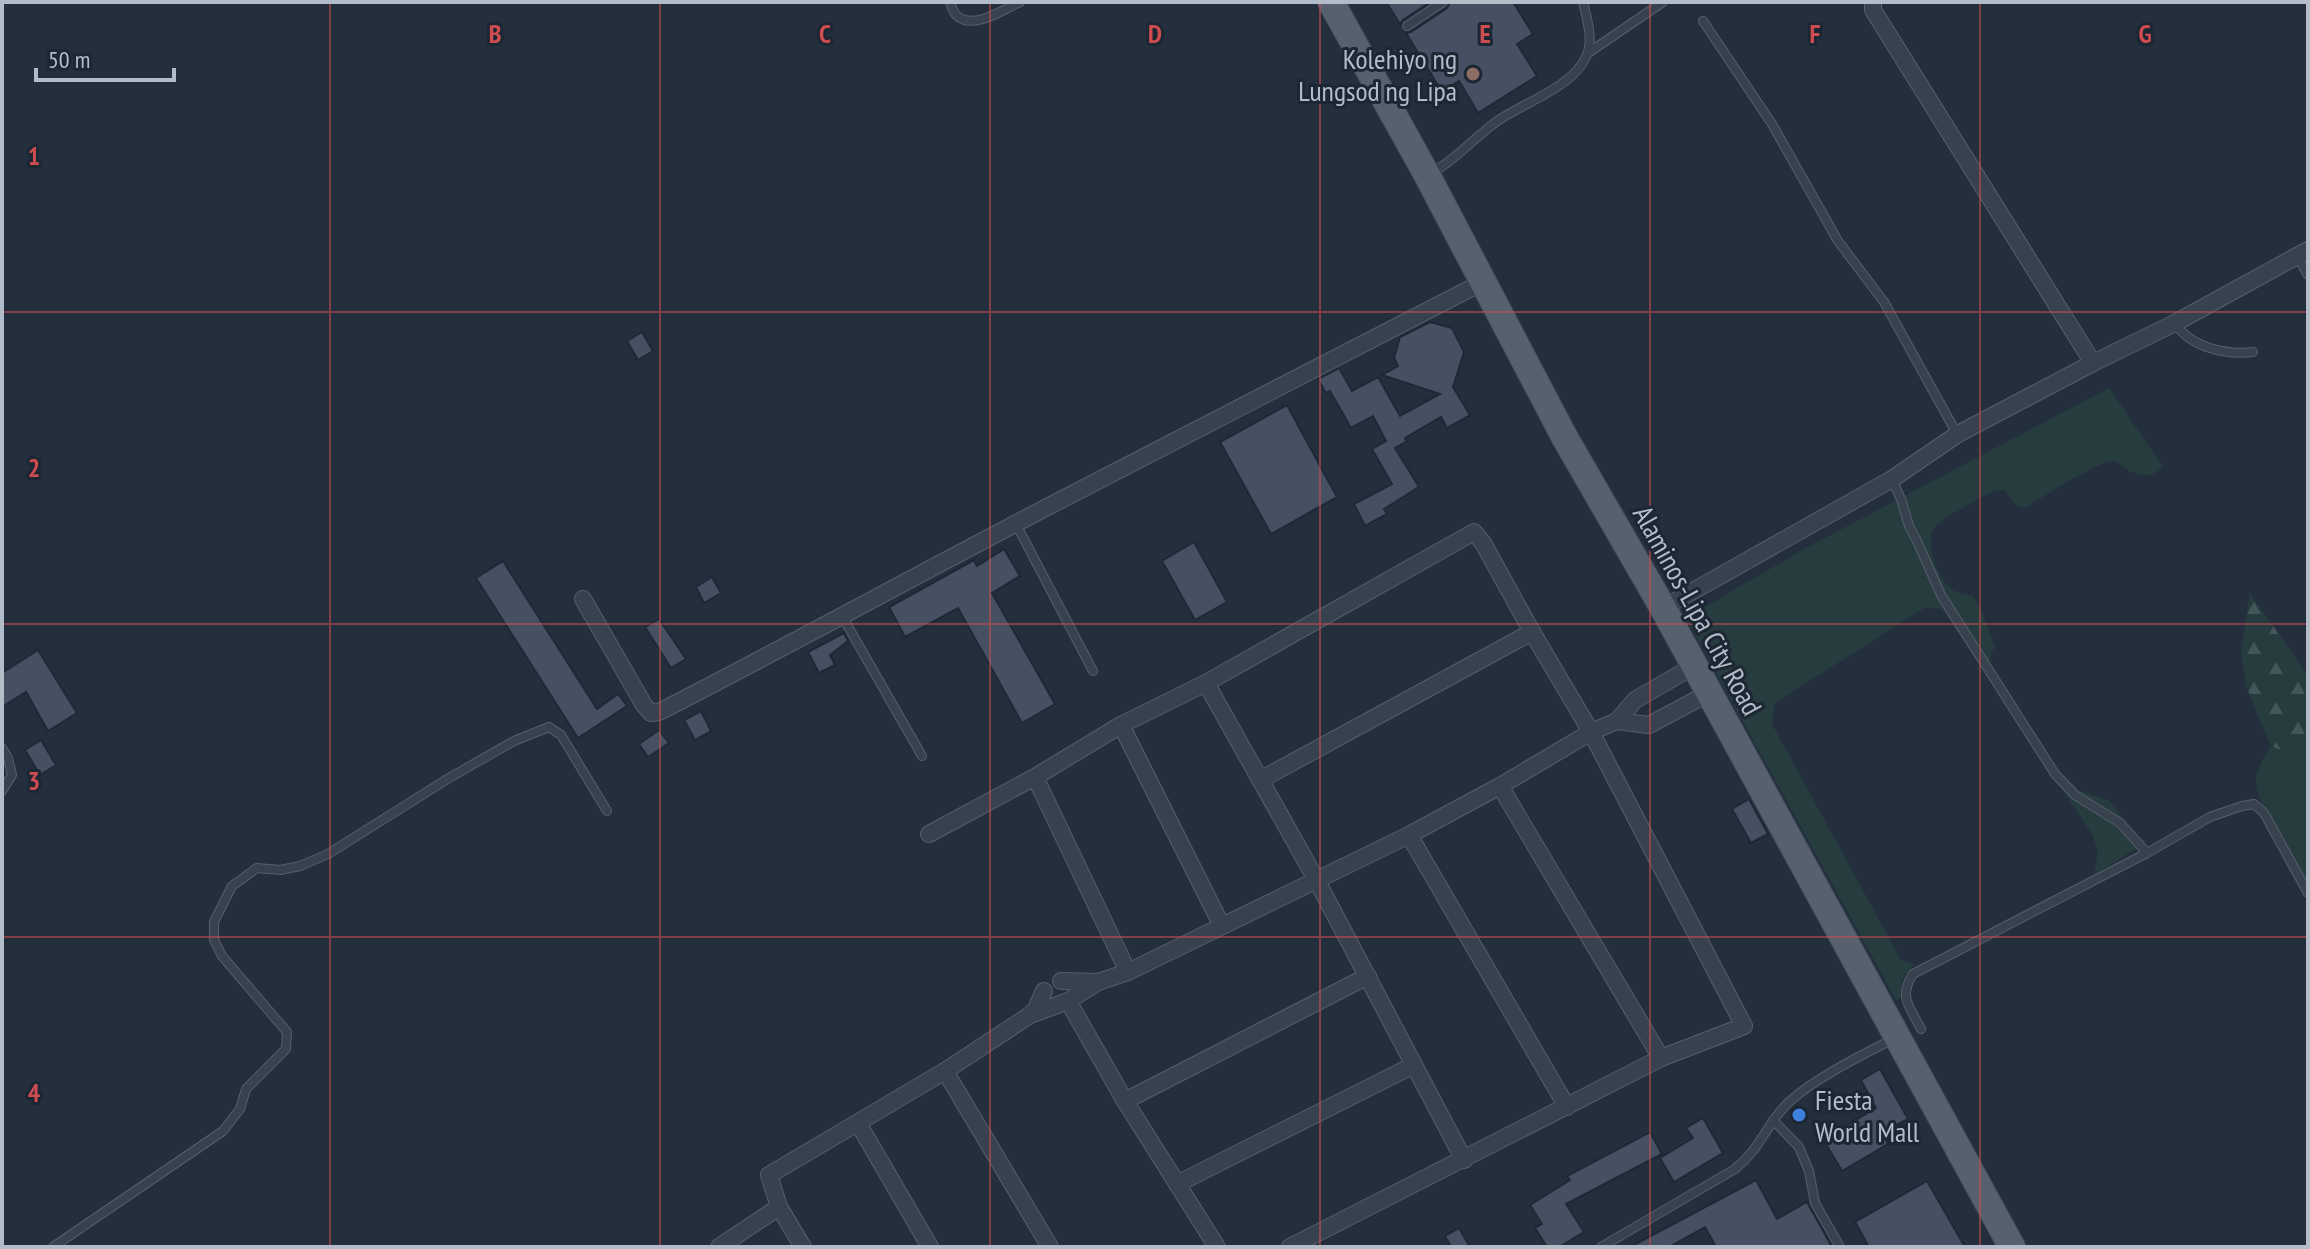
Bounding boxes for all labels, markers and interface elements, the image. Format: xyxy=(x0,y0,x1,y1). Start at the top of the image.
text: B xyxy=(489,17,502,50)
text: C xyxy=(819,17,831,50)
text: D xyxy=(1148,17,1162,50)
text: E xyxy=(1479,17,1491,50)
text: F xyxy=(1810,17,1821,50)
text: G xyxy=(2138,17,2152,50)
scale bar xyxy=(36,32,174,82)
place label: Kolehiyo ng Lungsod ng Lipa xyxy=(1298,40,1457,109)
text: 50 m xyxy=(48,44,90,75)
marker: Kolehiyo ng Lungsod ng Lipa xyxy=(1464,65,1482,83)
text: 1 xyxy=(28,139,40,172)
text: 2 xyxy=(28,451,40,484)
street label: Alaminos-Lipa City Road xyxy=(1625,499,1771,721)
text: 3 xyxy=(28,764,40,797)
text: 4 xyxy=(28,1076,41,1109)
place label: Fiesta World Mall xyxy=(1815,1081,1920,1150)
marker: Fiesta World Mall xyxy=(1790,1106,1808,1124)

